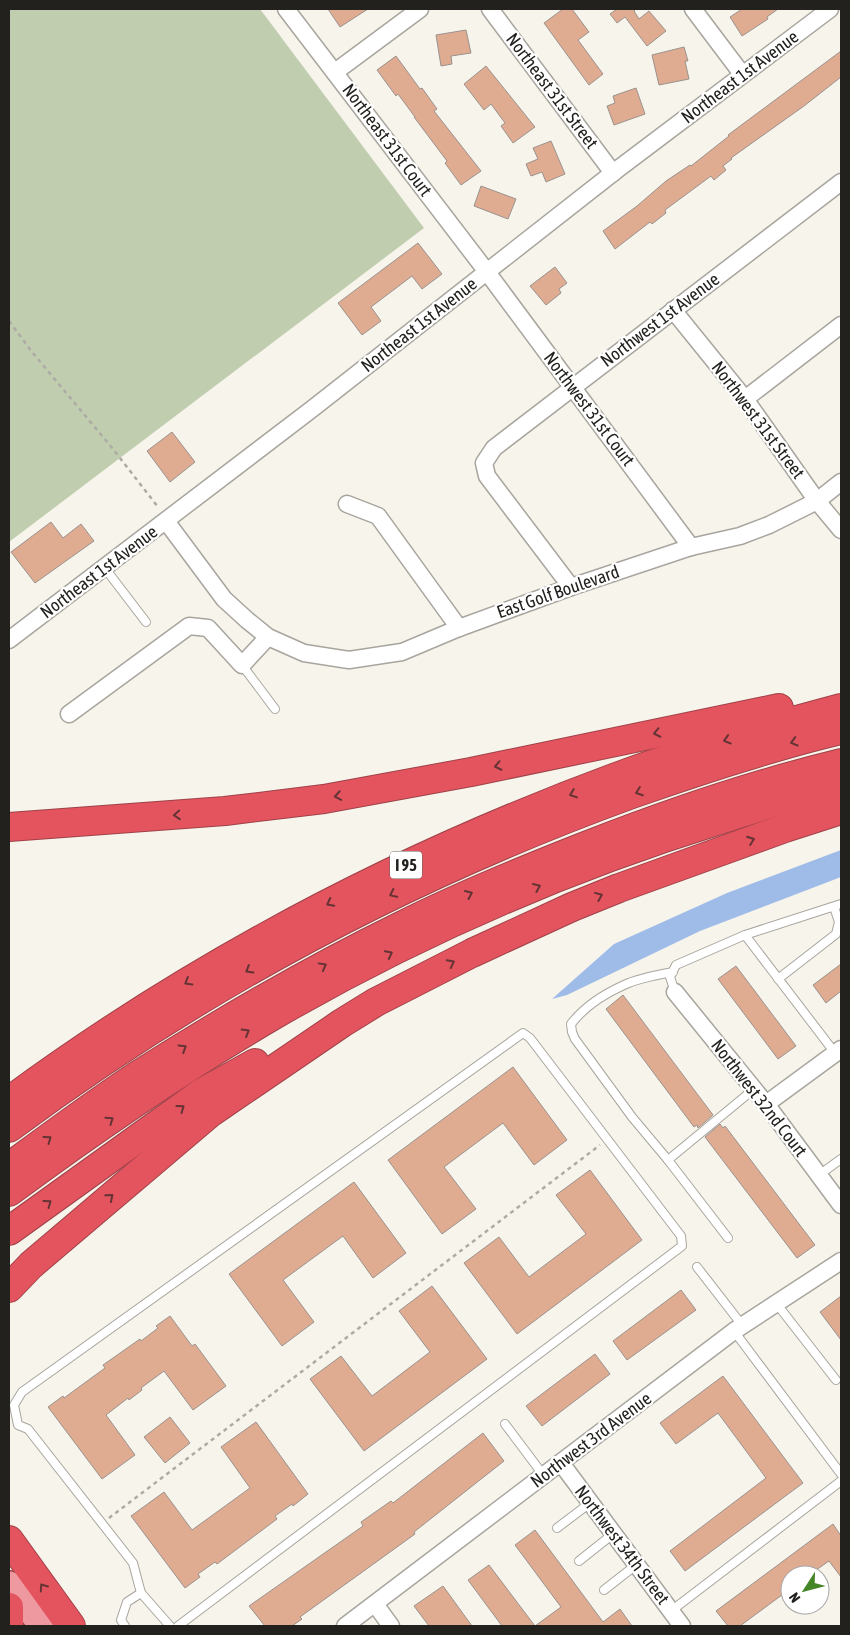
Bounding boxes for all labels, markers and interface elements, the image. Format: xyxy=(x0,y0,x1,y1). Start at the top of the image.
street label: Northeast 1st Avenue xyxy=(677,26,802,127)
street label: Northeast 31st Street xyxy=(502,29,603,153)
street label: Northeast 31st Court xyxy=(338,79,436,200)
street label: Northwest 1st Avenue xyxy=(596,268,723,371)
street label: Northeast 1st Avenue xyxy=(357,273,481,376)
street label: Northwest 31st Court xyxy=(540,348,639,470)
street label: Northwest 31st Street xyxy=(708,357,809,482)
street label: Northeast 1st Avenue xyxy=(36,521,161,622)
street label: East Golf Boulevard xyxy=(494,561,622,622)
one-way arrow xyxy=(652,728,661,738)
one-way arrow xyxy=(723,735,732,745)
one-way arrow xyxy=(791,737,799,747)
one-way arrow xyxy=(493,761,502,771)
one-way arrow xyxy=(636,786,644,796)
one-way arrow xyxy=(570,788,578,798)
one-way arrow xyxy=(334,791,342,801)
one-way arrow xyxy=(172,810,180,821)
one-way arrow xyxy=(747,836,755,846)
road number: I 95 xyxy=(390,852,422,878)
one-way arrow xyxy=(532,882,541,893)
one-way arrow xyxy=(389,888,398,898)
one-way arrow xyxy=(464,889,473,900)
one-way arrow xyxy=(594,892,603,903)
one-way arrow xyxy=(326,897,335,907)
one-way arrow xyxy=(384,950,393,960)
one-way arrow xyxy=(446,959,455,969)
one-way arrow xyxy=(318,962,327,972)
one-way arrow xyxy=(245,964,254,974)
one-way arrow xyxy=(184,976,193,986)
one-way arrow xyxy=(241,1029,250,1039)
street label: Northwest 32nd Court xyxy=(707,1035,812,1161)
one-way arrow xyxy=(177,1044,186,1054)
one-way arrow xyxy=(175,1105,184,1114)
one-way arrow xyxy=(104,1117,114,1126)
one-way arrow xyxy=(42,1136,51,1144)
one-way arrow xyxy=(105,1194,114,1203)
one-way arrow xyxy=(43,1200,52,1209)
street label: Northwest 3rd Avenue xyxy=(526,1387,655,1492)
street label: Northwest 34th Street xyxy=(571,1481,674,1608)
north arrow xyxy=(780,1565,830,1615)
one-way arrow xyxy=(40,1583,49,1592)
text: N xyxy=(786,1590,803,1606)

